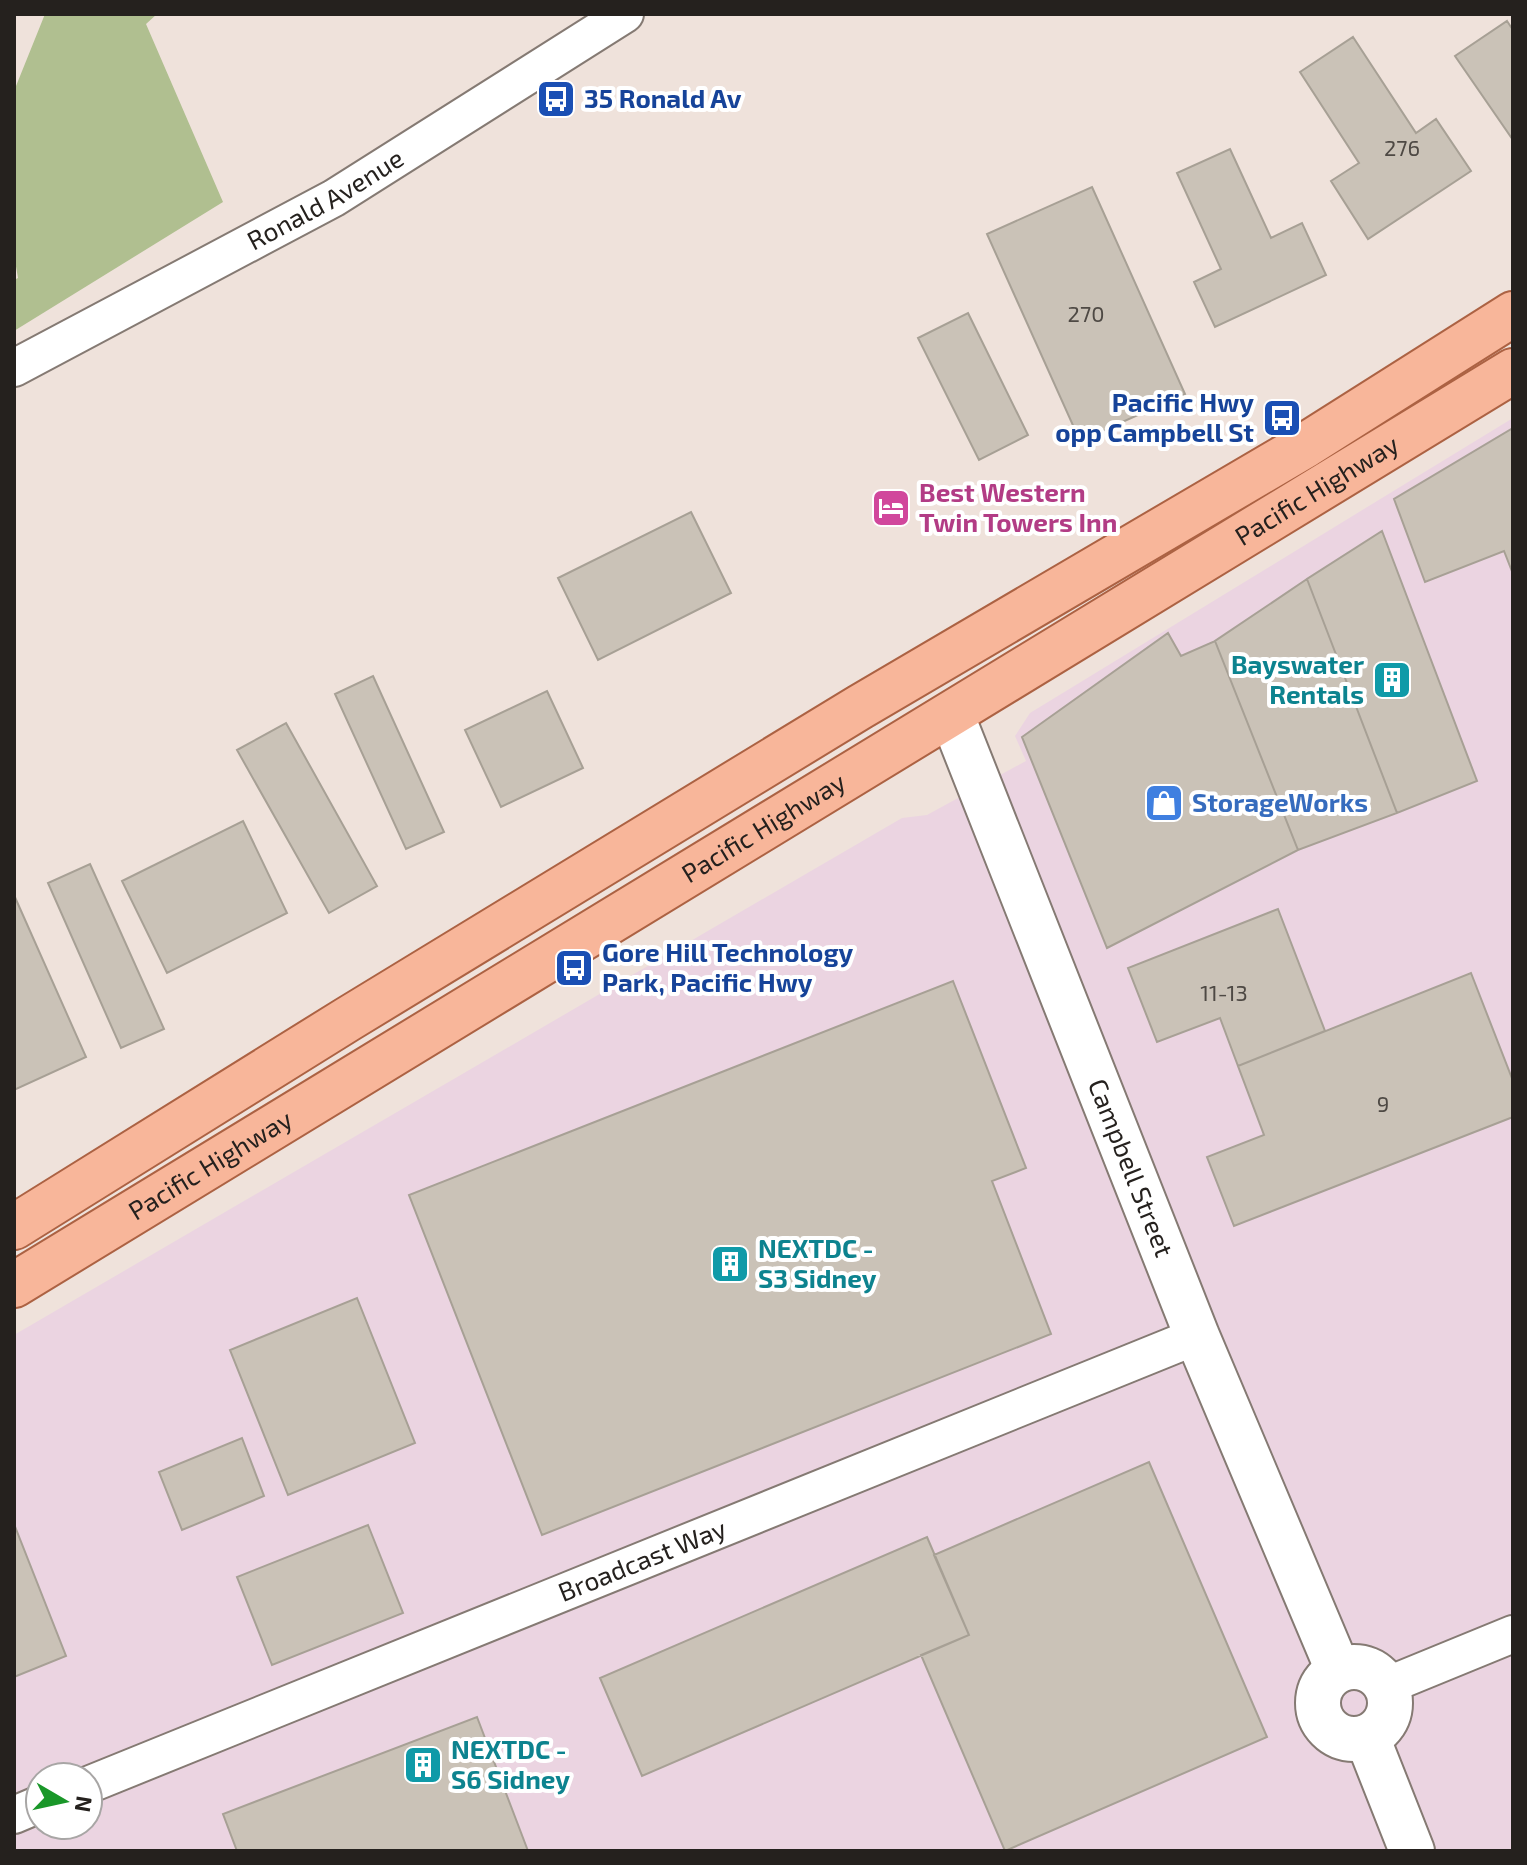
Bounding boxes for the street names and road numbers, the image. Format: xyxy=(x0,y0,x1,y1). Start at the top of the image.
street label: Ronald Avenue xyxy=(241,141,408,255)
street label: Pacific Highway xyxy=(1229,428,1404,551)
street label: Pacific Highway xyxy=(675,765,850,888)
street label: Campbell Street xyxy=(1083,1074,1181,1261)
street label: Pacific Highway xyxy=(122,1102,297,1226)
street label: Broadcast Way xyxy=(553,1511,730,1607)

